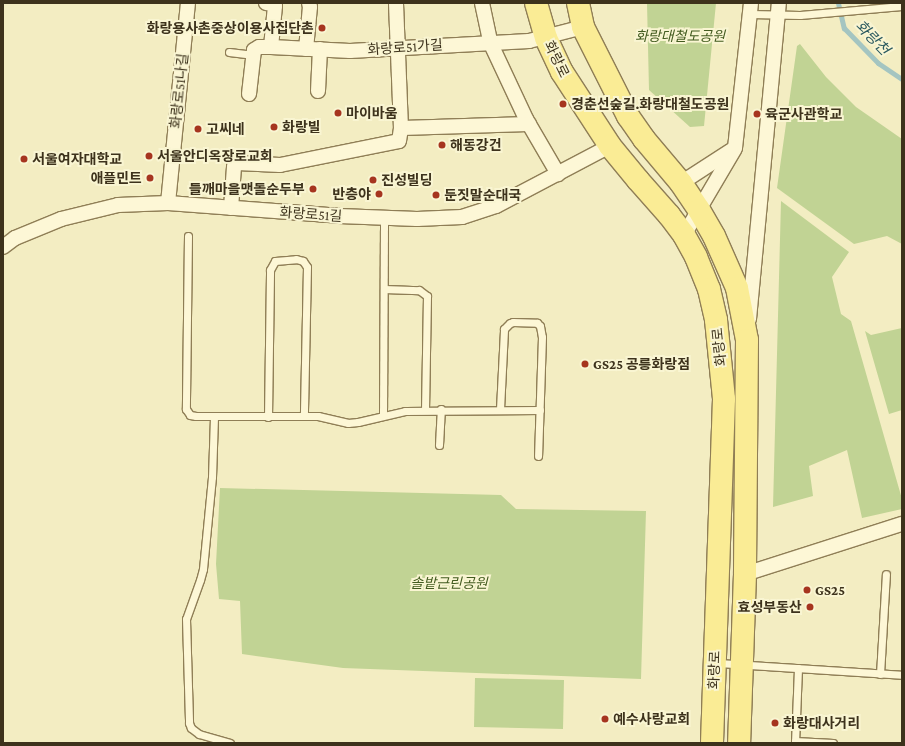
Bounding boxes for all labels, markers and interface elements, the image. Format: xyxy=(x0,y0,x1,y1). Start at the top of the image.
water label: 화랑천 xyxy=(851,17,893,59)
place label: 화랑용사촌중상이용사집단촌 xyxy=(147,20,314,36)
marker: 화랑용사촌중상이용사집단촌 xyxy=(317,23,327,33)
park label: 화랑대철도공원 xyxy=(635,28,725,44)
street label: 화랑로51가길 xyxy=(367,36,443,58)
street label: 화랑로 xyxy=(541,38,573,80)
street label: 화랑로51나길 xyxy=(167,53,191,129)
place label: 경춘선숲길.화랑대철도공원 xyxy=(571,96,729,112)
marker: 경춘선숲길.화랑대철도공원 xyxy=(558,99,568,109)
place label: 마이바움 xyxy=(346,105,398,121)
place label: 육군사관학교 xyxy=(765,106,842,122)
marker: 마이바움 xyxy=(333,108,343,118)
marker: 육군사관학교 xyxy=(752,109,762,119)
place label: 화랑빌 xyxy=(282,119,321,135)
place label: 고씨네 xyxy=(206,121,245,137)
marker: 화랑빌 xyxy=(269,122,279,132)
marker: 고씨네 xyxy=(193,124,203,134)
place label: 해동강건 xyxy=(450,137,502,153)
marker: 해동강건 xyxy=(437,140,447,150)
place label: 서울안디옥장로교회 xyxy=(157,148,273,164)
place label: 서울여자대학교 xyxy=(32,151,122,167)
marker: 서울안디옥장로교회 xyxy=(144,151,154,161)
marker: 서울여자대학교 xyxy=(19,154,29,164)
place label: 애플민트 xyxy=(90,170,142,186)
place label: 진성빌딩 xyxy=(381,172,433,188)
marker: 애플민트 xyxy=(145,173,155,183)
marker: 진성빌딩 xyxy=(368,175,378,185)
place label: 들깨마을맷돌순두부 xyxy=(189,181,305,197)
marker: 들깨마을맷돌순두부 xyxy=(308,184,318,194)
place label: 반층야 xyxy=(332,186,371,202)
place label: 둔짓말순대국 xyxy=(444,187,521,203)
marker: 반층야 xyxy=(374,189,384,199)
marker: 둔짓말순대국 xyxy=(431,190,441,200)
street label: 화랑로51길 xyxy=(279,203,343,225)
street label: 화랑로 xyxy=(709,327,729,367)
place label: GS25 공릉화랑점 xyxy=(593,356,690,372)
marker: GS25 공릉화랑점 xyxy=(580,359,590,369)
park label: 솔밭근린공원 xyxy=(410,575,488,591)
place label: GS25 xyxy=(815,582,845,598)
marker: GS25 xyxy=(802,585,812,595)
place label: 효성부동산 xyxy=(738,599,802,615)
marker: 효성부동산 xyxy=(805,602,815,612)
street label: 화랑로 xyxy=(705,650,723,690)
place label: 예수사랑교회 xyxy=(613,711,690,727)
marker: 예수사랑교회 xyxy=(600,714,610,724)
place label: 화랑대사거리 xyxy=(783,715,860,731)
marker: 화랑대사거리 xyxy=(770,718,780,728)

